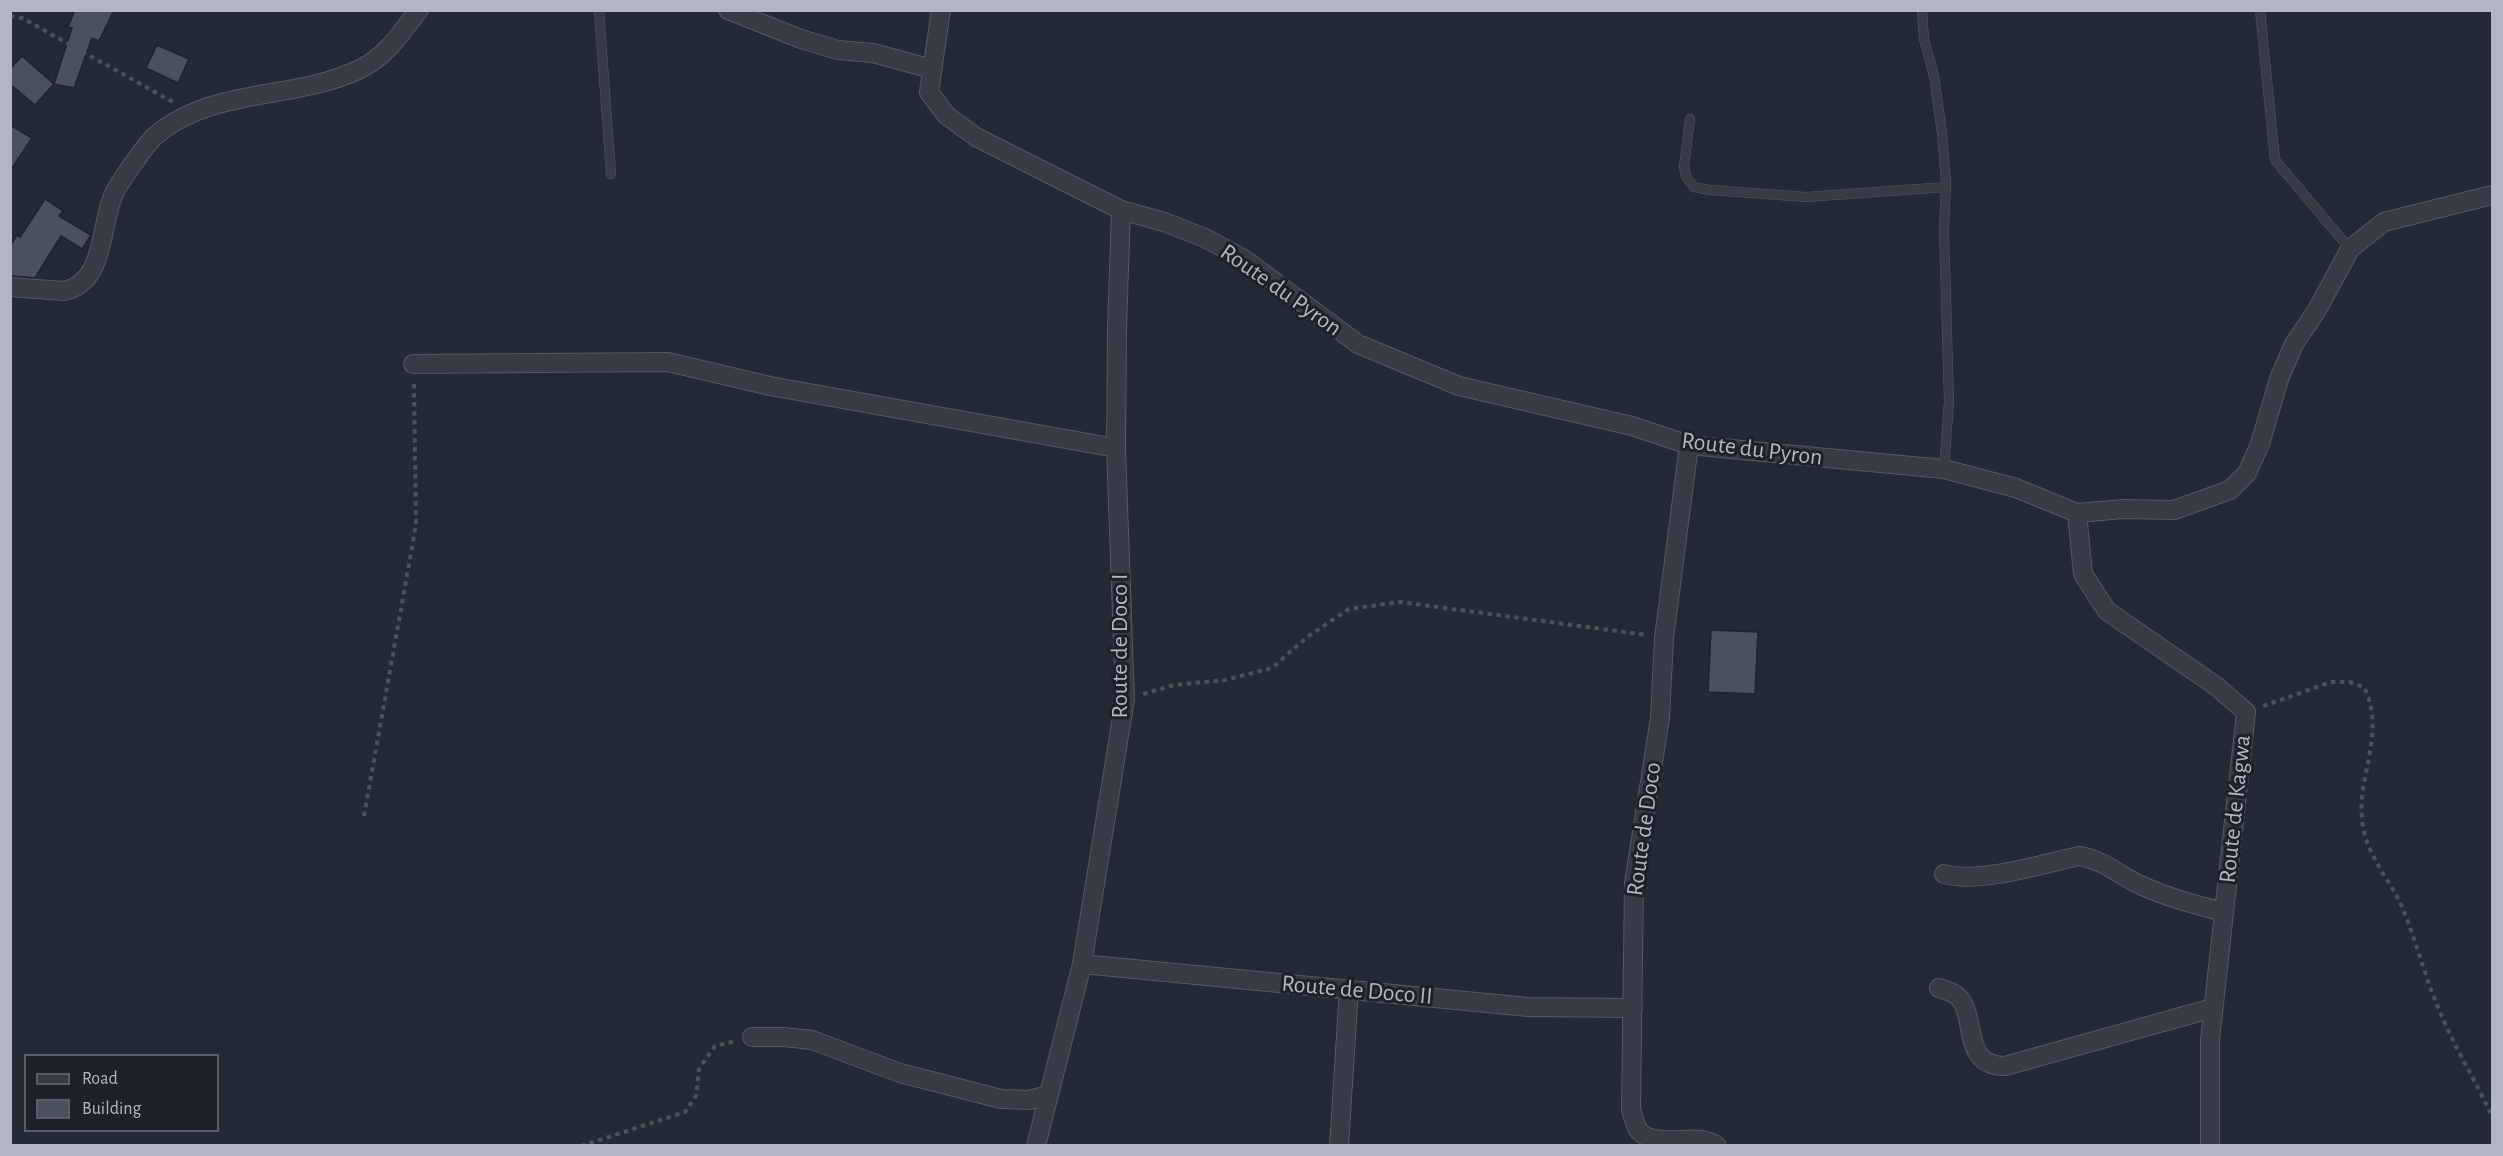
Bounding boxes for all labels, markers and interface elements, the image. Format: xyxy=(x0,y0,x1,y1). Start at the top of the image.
street label: Route du Pyron xyxy=(1215,238,1347,342)
street label: Route du Pyron xyxy=(1680,426,1824,472)
street label: Route de Doco I xyxy=(1106,574,1134,718)
street label: Route de Kagwa xyxy=(2213,733,2257,885)
street label: Route de Doco xyxy=(1620,760,1668,898)
street label: Route de Doco II xyxy=(1280,969,1434,1011)
legend xyxy=(24,1054,219,1132)
text: Road xyxy=(82,1070,118,1088)
text: Building xyxy=(82,1100,141,1118)

